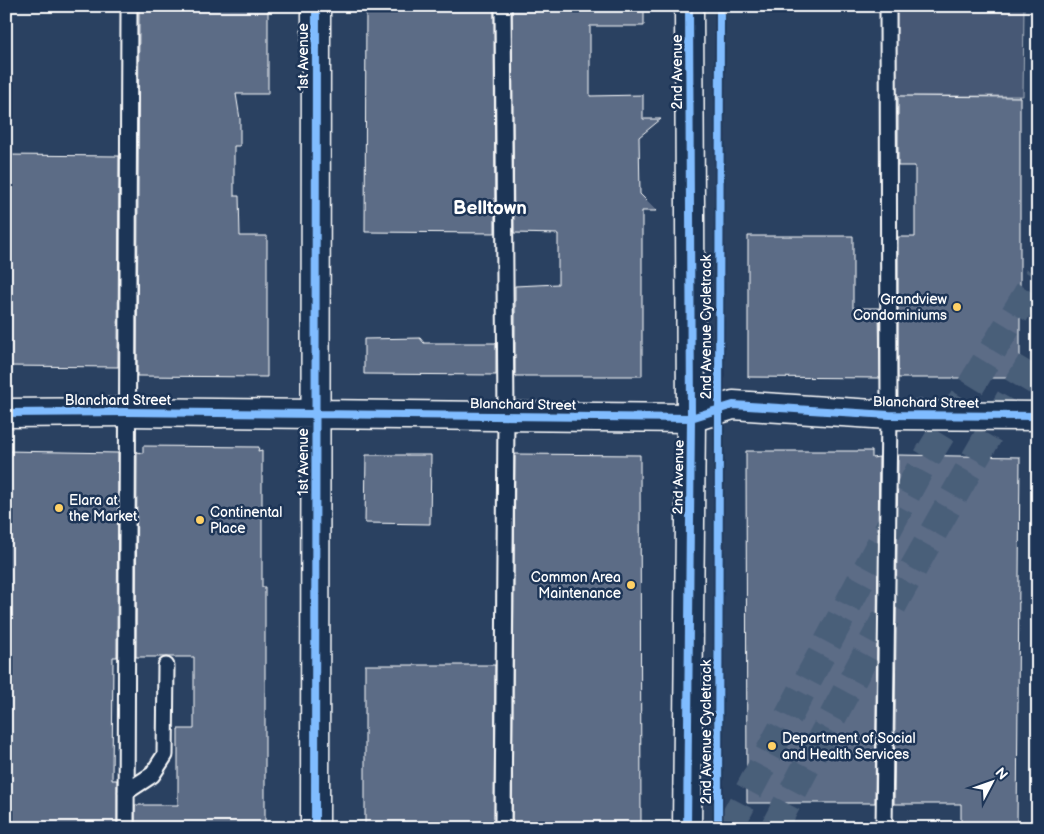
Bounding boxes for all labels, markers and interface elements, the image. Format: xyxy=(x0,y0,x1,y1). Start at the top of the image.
street label: 1st Avenue xyxy=(295,23,312,91)
street label: 2nd Avenue xyxy=(669,35,686,109)
district label: Belltown xyxy=(453,197,527,220)
street label: 2nd Avenue Cycletrack xyxy=(698,255,715,399)
place label: Grandview Condominiums xyxy=(853,291,948,324)
marker: Grandview Condominiums xyxy=(951,301,963,313)
street label: Blanchard Street xyxy=(65,392,172,409)
street label: Blanchard Street xyxy=(873,393,980,412)
street label: Blanchard Street xyxy=(470,395,577,414)
street label: 1st Avenue xyxy=(295,428,312,496)
street label: 2nd Avenue xyxy=(669,439,688,515)
place label: Elara at the Market xyxy=(69,492,138,525)
marker: Elara at the Market xyxy=(53,502,65,514)
place label: Continental Place xyxy=(210,504,282,537)
marker: Continental Place xyxy=(194,514,206,526)
place label: Common Area Maintenance xyxy=(531,569,621,602)
marker: Common Area Maintenance xyxy=(625,579,637,591)
street label: 2nd Avenue Cycletrack xyxy=(698,660,715,804)
place label: Department of Social and Health Services xyxy=(782,730,916,763)
marker: Department of Social and Health Services xyxy=(766,740,778,752)
north arrow xyxy=(966,756,1016,806)
text: N xyxy=(992,764,1011,783)

